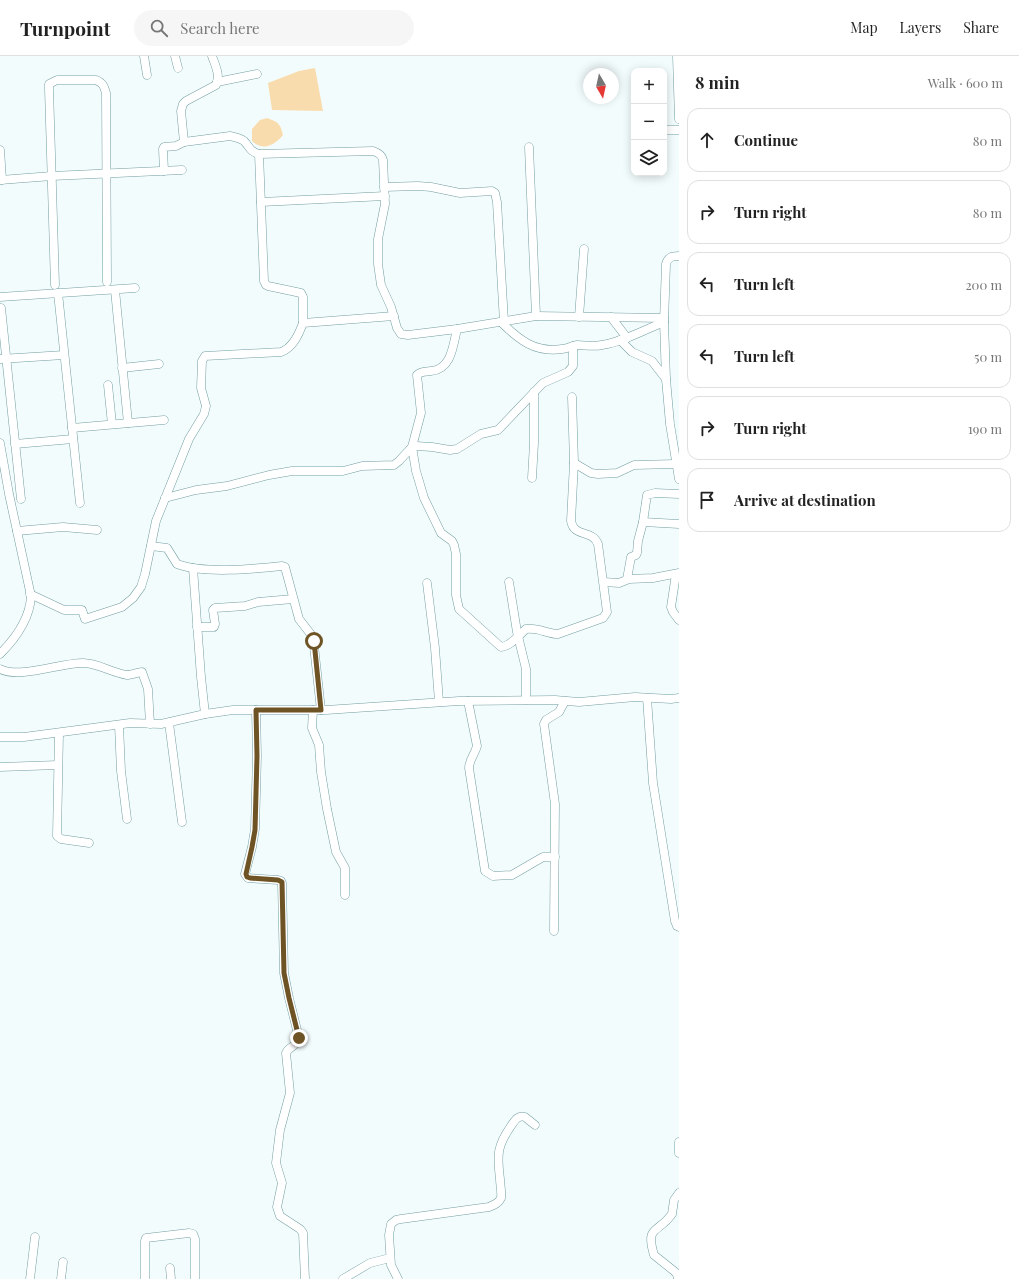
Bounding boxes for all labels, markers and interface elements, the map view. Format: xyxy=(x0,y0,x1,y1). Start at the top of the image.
search box xyxy=(134,10,414,46)
text: Turnpoint xyxy=(20,15,110,41)
icon: search xyxy=(148,17,170,39)
text: Search here xyxy=(180,18,260,38)
text: Map xyxy=(850,18,878,37)
text: Layers xyxy=(900,18,941,37)
text: Share xyxy=(963,18,999,37)
north arrow xyxy=(583,68,619,104)
map controls xyxy=(631,68,667,176)
button: + xyxy=(631,68,667,104)
text: 8 min xyxy=(695,71,740,93)
text: Walk · 600 m xyxy=(928,74,1003,91)
button: − xyxy=(631,104,667,140)
icon: ahead xyxy=(696,129,718,151)
text: Continue xyxy=(734,130,798,150)
text: 80 m xyxy=(973,132,1002,149)
button: layers xyxy=(631,140,667,176)
icon: right xyxy=(696,201,718,223)
text: Turn right xyxy=(734,202,807,222)
text: 80 m xyxy=(973,204,1002,221)
icon: left xyxy=(696,273,718,295)
text: Turn left xyxy=(734,274,795,294)
text: 200 m xyxy=(965,276,1002,293)
icon: left xyxy=(696,345,718,367)
text: Turn left xyxy=(734,346,795,366)
text: 50 m xyxy=(974,348,1002,365)
icon: right xyxy=(696,417,718,439)
text: Turn right xyxy=(734,418,807,438)
text: 190 m xyxy=(968,420,1002,437)
icon: arrive xyxy=(696,489,718,511)
text: Arrive at destination xyxy=(734,490,876,510)
route start xyxy=(305,632,323,650)
route end xyxy=(290,1029,308,1047)

